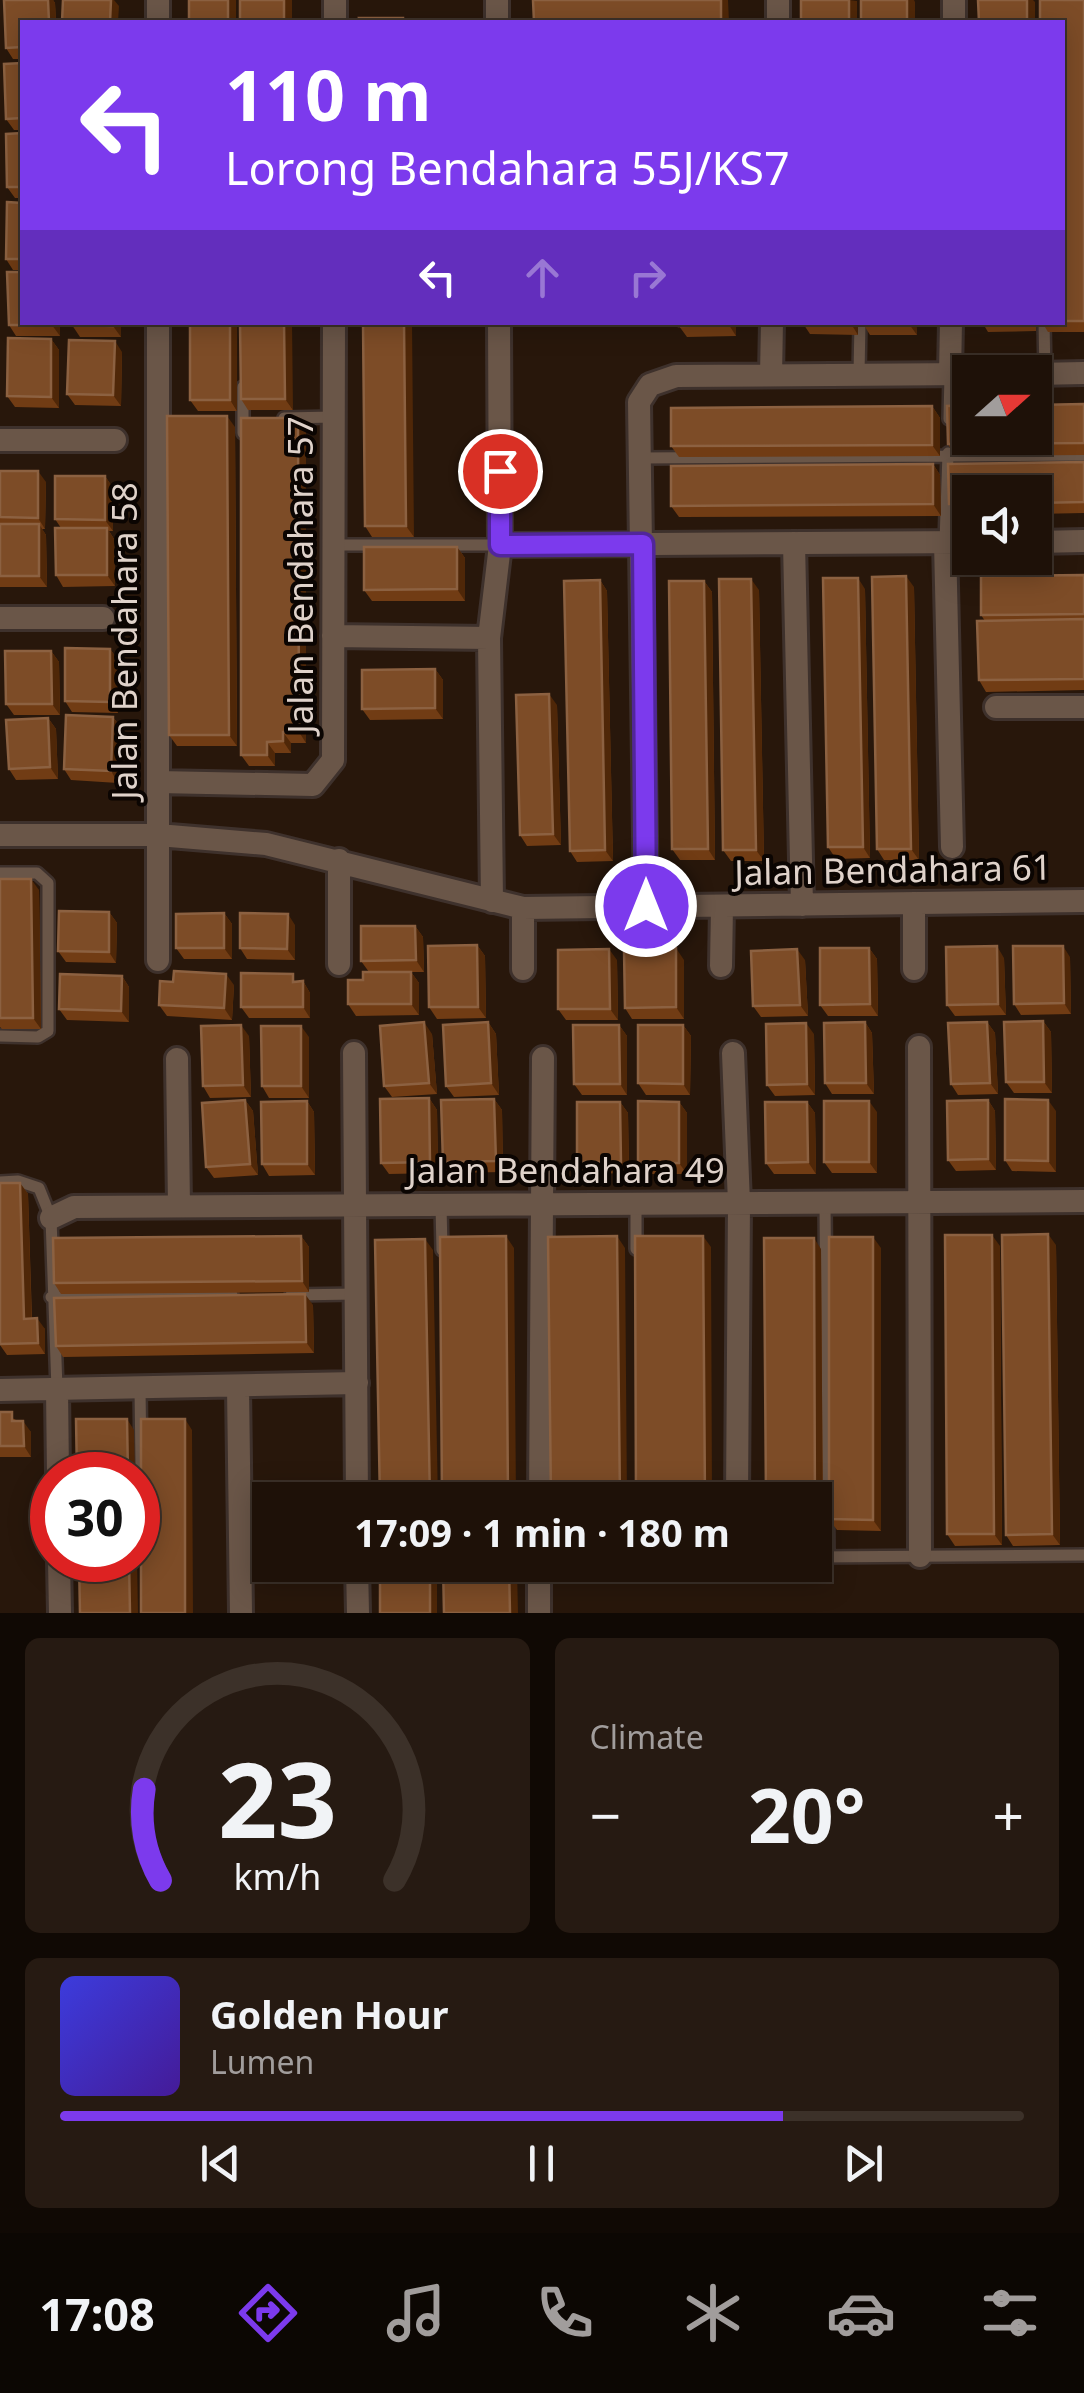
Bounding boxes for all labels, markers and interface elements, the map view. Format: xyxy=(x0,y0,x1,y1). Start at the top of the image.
text: 110 m xyxy=(225,46,432,142)
icon: left xyxy=(60,60,190,190)
text: Lorong Bendahara 55J/KS7 xyxy=(225,137,790,198)
icon: left xyxy=(410,250,465,305)
icon: ahead xyxy=(515,250,570,305)
icon: right xyxy=(620,250,675,305)
north arrow xyxy=(952,355,1052,455)
map controls xyxy=(952,355,1052,575)
street label: Jalan Bendahara 57 xyxy=(276,416,323,737)
pin xyxy=(458,429,543,514)
icon: arrive xyxy=(473,444,528,499)
button: sound xyxy=(952,475,1052,575)
street label: Jalan Bendahara 58 xyxy=(100,482,147,803)
street label: Jalan Bendahara 61 xyxy=(731,843,1052,895)
position arrow xyxy=(594,854,698,958)
street label: Jalan Bendahara 49 xyxy=(404,1146,725,1193)
speed limit sign: 30 xyxy=(30,1452,160,1582)
text: 17:09 · 1 min · 180 m xyxy=(354,1506,730,1558)
text: Climate xyxy=(590,1715,704,1758)
text: 23 xyxy=(218,1727,337,1868)
text: 20° xyxy=(748,1763,866,1865)
text: − xyxy=(590,1777,621,1852)
text: + xyxy=(993,1777,1024,1852)
text: km/h xyxy=(233,1852,321,1900)
text: Golden Hour xyxy=(210,1988,448,2040)
text: Lumen xyxy=(210,2040,314,2083)
icon: previous xyxy=(193,2136,248,2191)
icon: pause xyxy=(514,2136,569,2191)
icon: next xyxy=(836,2136,891,2191)
icon: directions xyxy=(233,2278,303,2348)
icon: music xyxy=(381,2278,451,2348)
icon: phone xyxy=(530,2278,600,2348)
icon: climate xyxy=(678,2278,748,2348)
icon: car xyxy=(826,2278,896,2348)
icon: filters xyxy=(975,2278,1045,2348)
text: 17:08 xyxy=(39,2283,155,2344)

